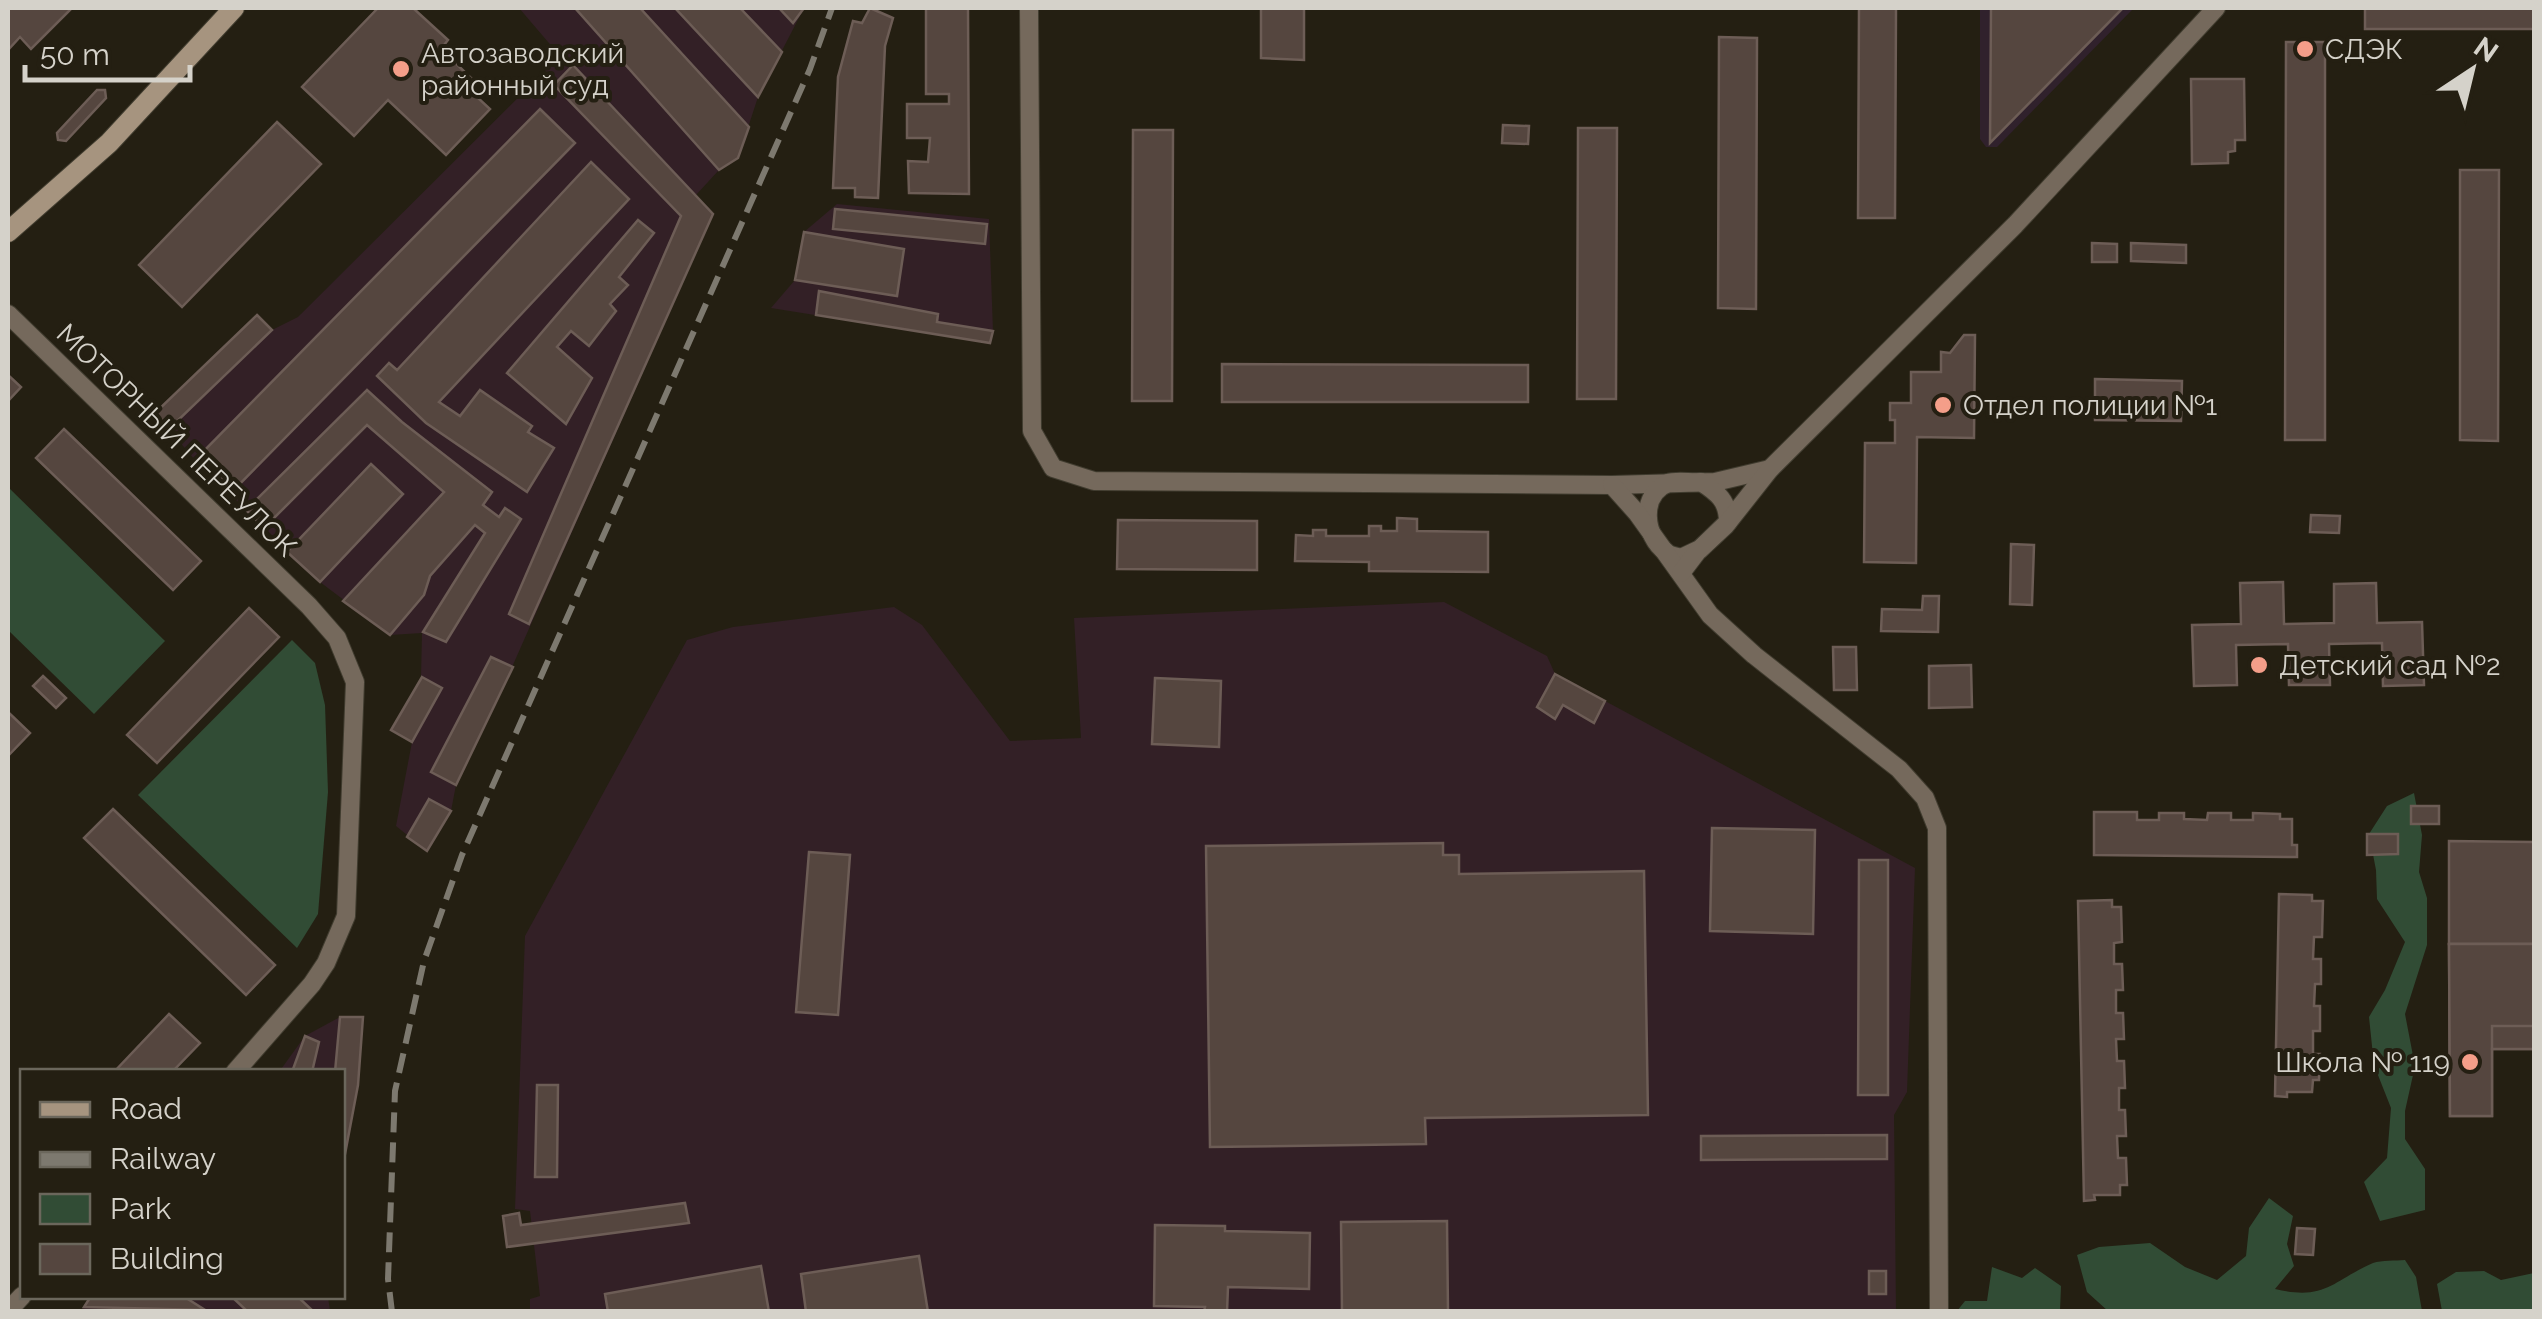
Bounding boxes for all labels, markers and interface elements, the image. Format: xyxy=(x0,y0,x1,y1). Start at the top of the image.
scale bar xyxy=(25,20,190,82)
north arrow xyxy=(2422,20,2522,120)
text: N xyxy=(2468,30,2504,70)
place label: СДЭК xyxy=(2325,33,2403,66)
text: 50 m xyxy=(40,37,110,72)
place label: Автозаводский районный суд xyxy=(421,37,624,102)
marker: СДЭК xyxy=(2294,38,2316,60)
marker: Автозаводский районный суд xyxy=(390,58,412,80)
street label: МОТОРНЫЙ ПЕРЕУЛОК xyxy=(50,317,304,564)
place label: Отдел полиции №1 xyxy=(1963,389,2217,422)
marker: Отдел полиции №1 xyxy=(1932,394,1954,416)
place label: Детский сад №2 xyxy=(2279,649,2501,682)
marker: Детский сад №2 xyxy=(2248,654,2270,676)
place label: Школа № 119 xyxy=(2275,1046,2450,1079)
marker: Школа № 119 xyxy=(2459,1051,2481,1073)
legend xyxy=(20,1069,345,1299)
text: Road xyxy=(110,1091,182,1126)
text: Railway xyxy=(110,1141,216,1176)
text: Park xyxy=(110,1191,171,1226)
text: Building xyxy=(110,1241,224,1276)

